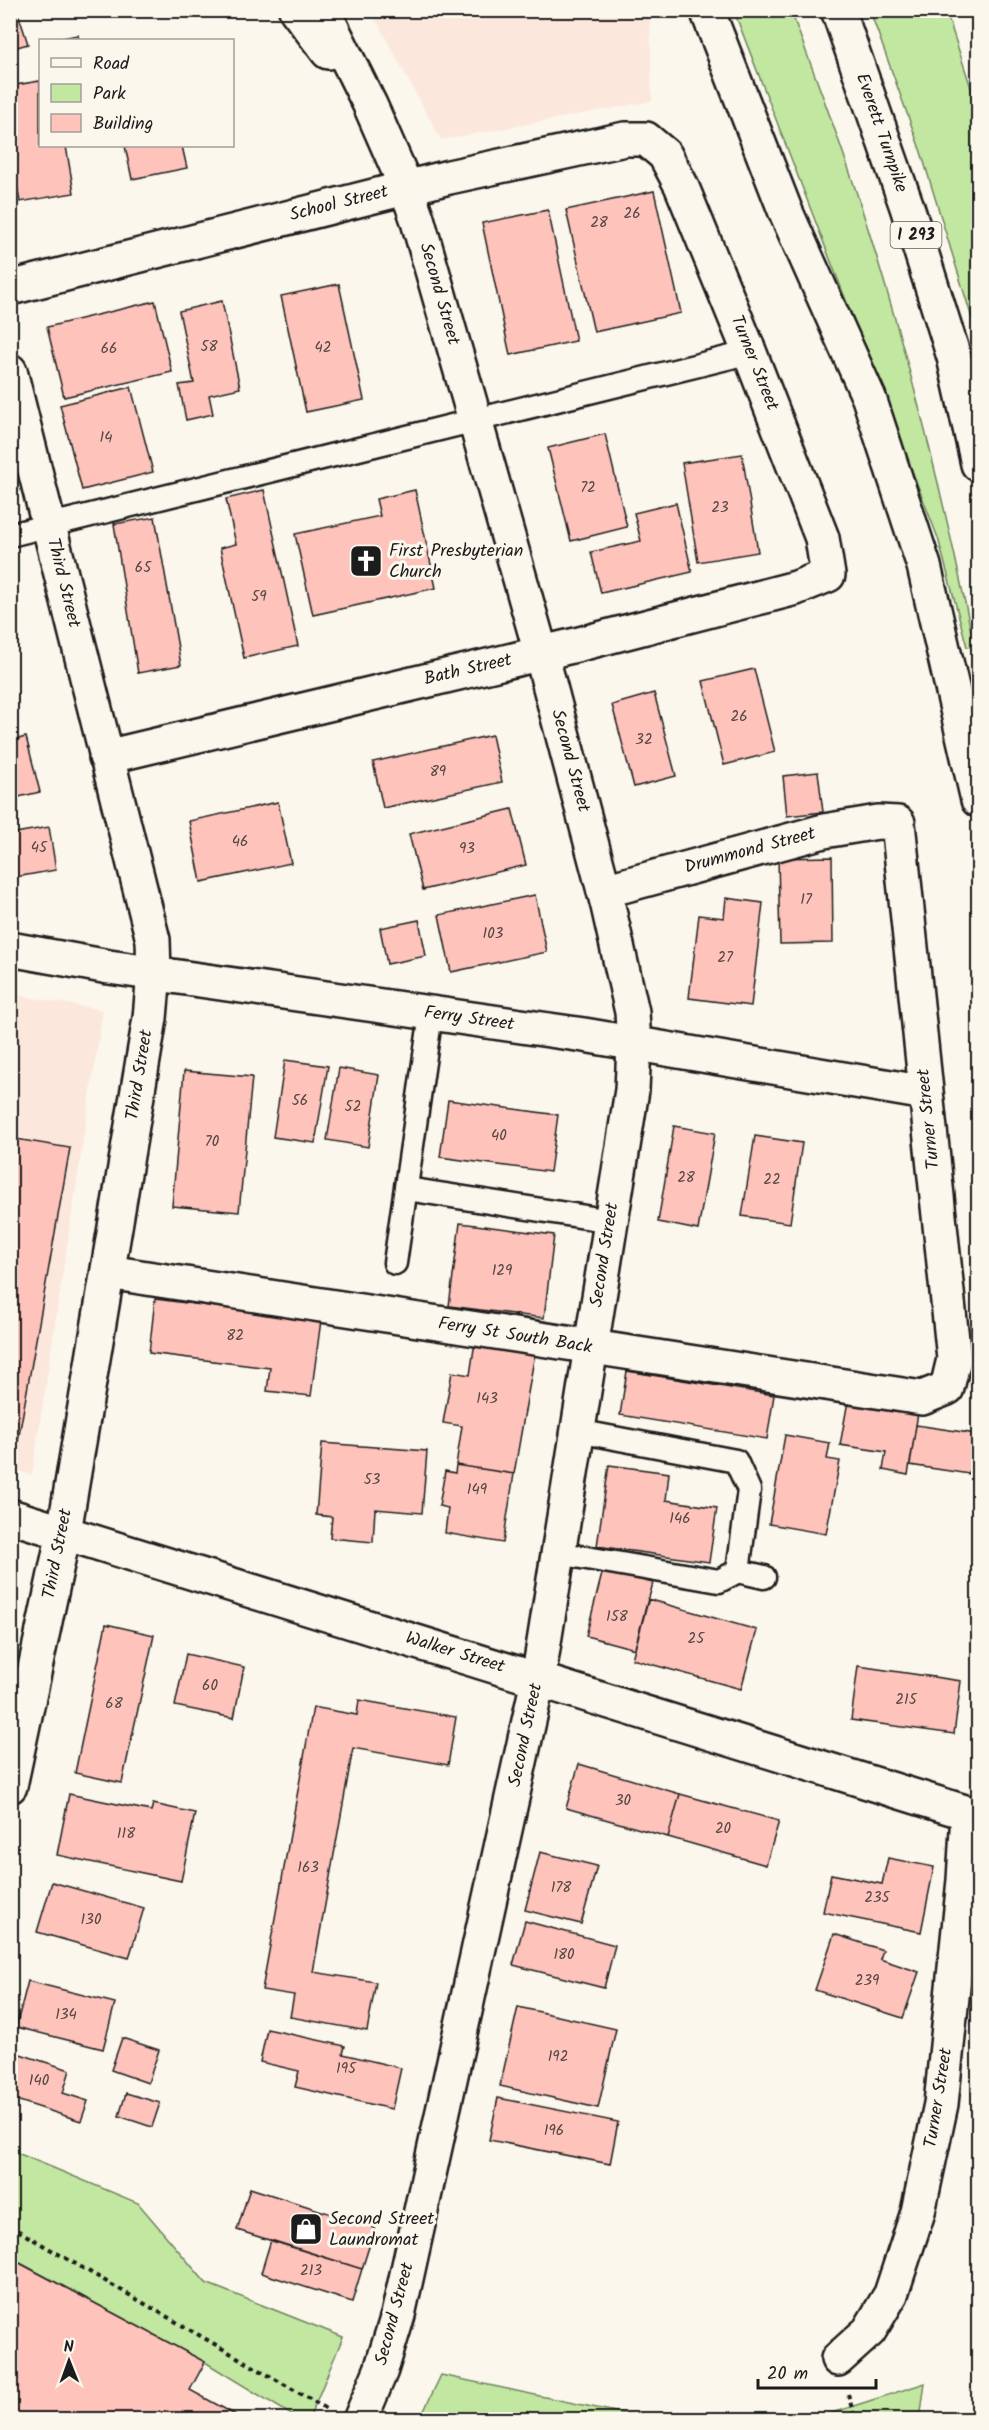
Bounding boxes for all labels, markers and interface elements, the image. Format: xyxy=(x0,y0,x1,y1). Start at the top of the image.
legend xyxy=(39,39,234,147)
text: Road xyxy=(93,50,130,79)
street label: Everett Turnpike xyxy=(847,69,915,197)
text: Park xyxy=(93,80,126,109)
text: Building xyxy=(93,110,153,139)
street label: School Street xyxy=(287,177,392,230)
house number: 26 xyxy=(623,202,641,226)
house number: 28 xyxy=(590,211,609,235)
road number: I 293 xyxy=(890,222,942,248)
street label: Second Street xyxy=(411,239,468,350)
street label: Turner Street xyxy=(722,311,787,416)
house number: 58 xyxy=(200,335,219,359)
house number: 42 xyxy=(315,336,331,360)
house number: 66 xyxy=(101,337,117,361)
house number: 14 xyxy=(100,426,112,450)
house number: 72 xyxy=(580,476,596,500)
house number: 23 xyxy=(711,496,729,520)
street label: Third Street xyxy=(38,535,88,632)
place label: First Presbyterian Church xyxy=(389,537,523,587)
church icon: First Presbyterian Church xyxy=(348,543,384,579)
house number: 65 xyxy=(135,556,152,580)
house number: 59 xyxy=(251,585,267,609)
street label: Bath Street xyxy=(421,646,516,694)
house number: 26 xyxy=(730,705,748,729)
street label: Second Street xyxy=(542,706,598,817)
house number: 32 xyxy=(635,728,653,752)
house number: 89 xyxy=(430,760,447,784)
street label: Drummond Street xyxy=(681,819,820,882)
house number: 46 xyxy=(232,830,248,854)
house number: 45 xyxy=(31,836,48,860)
house number: 93 xyxy=(459,837,475,861)
house number: 17 xyxy=(800,888,813,912)
house number: 103 xyxy=(483,922,504,946)
house number: 27 xyxy=(717,946,734,970)
street label: Ferry Street xyxy=(422,998,517,1040)
street label: Third Street xyxy=(119,1027,162,1122)
street label: Turner Street xyxy=(909,1066,949,1171)
house number: 56 xyxy=(292,1089,308,1113)
house number: 52 xyxy=(345,1095,361,1119)
house number: 40 xyxy=(491,1124,507,1148)
house number: 70 xyxy=(205,1130,220,1154)
house number: 28 xyxy=(677,1166,696,1190)
house number: 22 xyxy=(763,1168,781,1192)
street label: Second Street xyxy=(582,1200,628,1309)
house number: 129 xyxy=(492,1259,513,1283)
street label: Ferry St South Back xyxy=(436,1310,595,1363)
house number: 82 xyxy=(226,1324,244,1348)
house number: 143 xyxy=(476,1387,498,1411)
house number: 53 xyxy=(364,1468,381,1492)
house number: 149 xyxy=(467,1478,488,1502)
street label: Third Street xyxy=(35,1505,81,1602)
house number: 146 xyxy=(669,1507,691,1531)
house number: 158 xyxy=(606,1605,629,1629)
street label: Walker Street xyxy=(402,1624,509,1682)
house number: 25 xyxy=(688,1627,705,1651)
house number: 60 xyxy=(202,1674,218,1698)
street label: Second Street xyxy=(501,1679,551,1789)
house number: 215 xyxy=(895,1688,918,1712)
house number: 68 xyxy=(105,1692,124,1716)
house number: 30 xyxy=(615,1789,632,1813)
house number: 20 xyxy=(715,1817,732,1841)
house number: 118 xyxy=(117,1822,136,1846)
house number: 163 xyxy=(297,1856,319,1880)
house number: 178 xyxy=(551,1876,572,1900)
house number: 235 xyxy=(864,1886,891,1910)
house number: 130 xyxy=(81,1908,102,1932)
house number: 180 xyxy=(553,1943,575,1967)
house number: 239 xyxy=(855,1969,880,1993)
house number: 134 xyxy=(55,2003,77,2027)
house number: 192 xyxy=(548,2045,568,2069)
street label: Turner Street xyxy=(917,2045,961,2150)
house number: 195 xyxy=(336,2057,357,2081)
house number: 140 xyxy=(29,2069,50,2093)
house number: 196 xyxy=(544,2119,564,2143)
place label: Second Street Laundromat xyxy=(329,2205,435,2255)
shop icon: Second Street Laundromat xyxy=(288,2211,324,2247)
street label: Second Street xyxy=(367,2258,423,2369)
house number: 213 xyxy=(300,2259,322,2283)
north arrow xyxy=(39,2331,99,2391)
text: N xyxy=(63,2335,74,2360)
scale bar xyxy=(758,2352,876,2390)
text: 20 m xyxy=(767,2360,808,2389)

